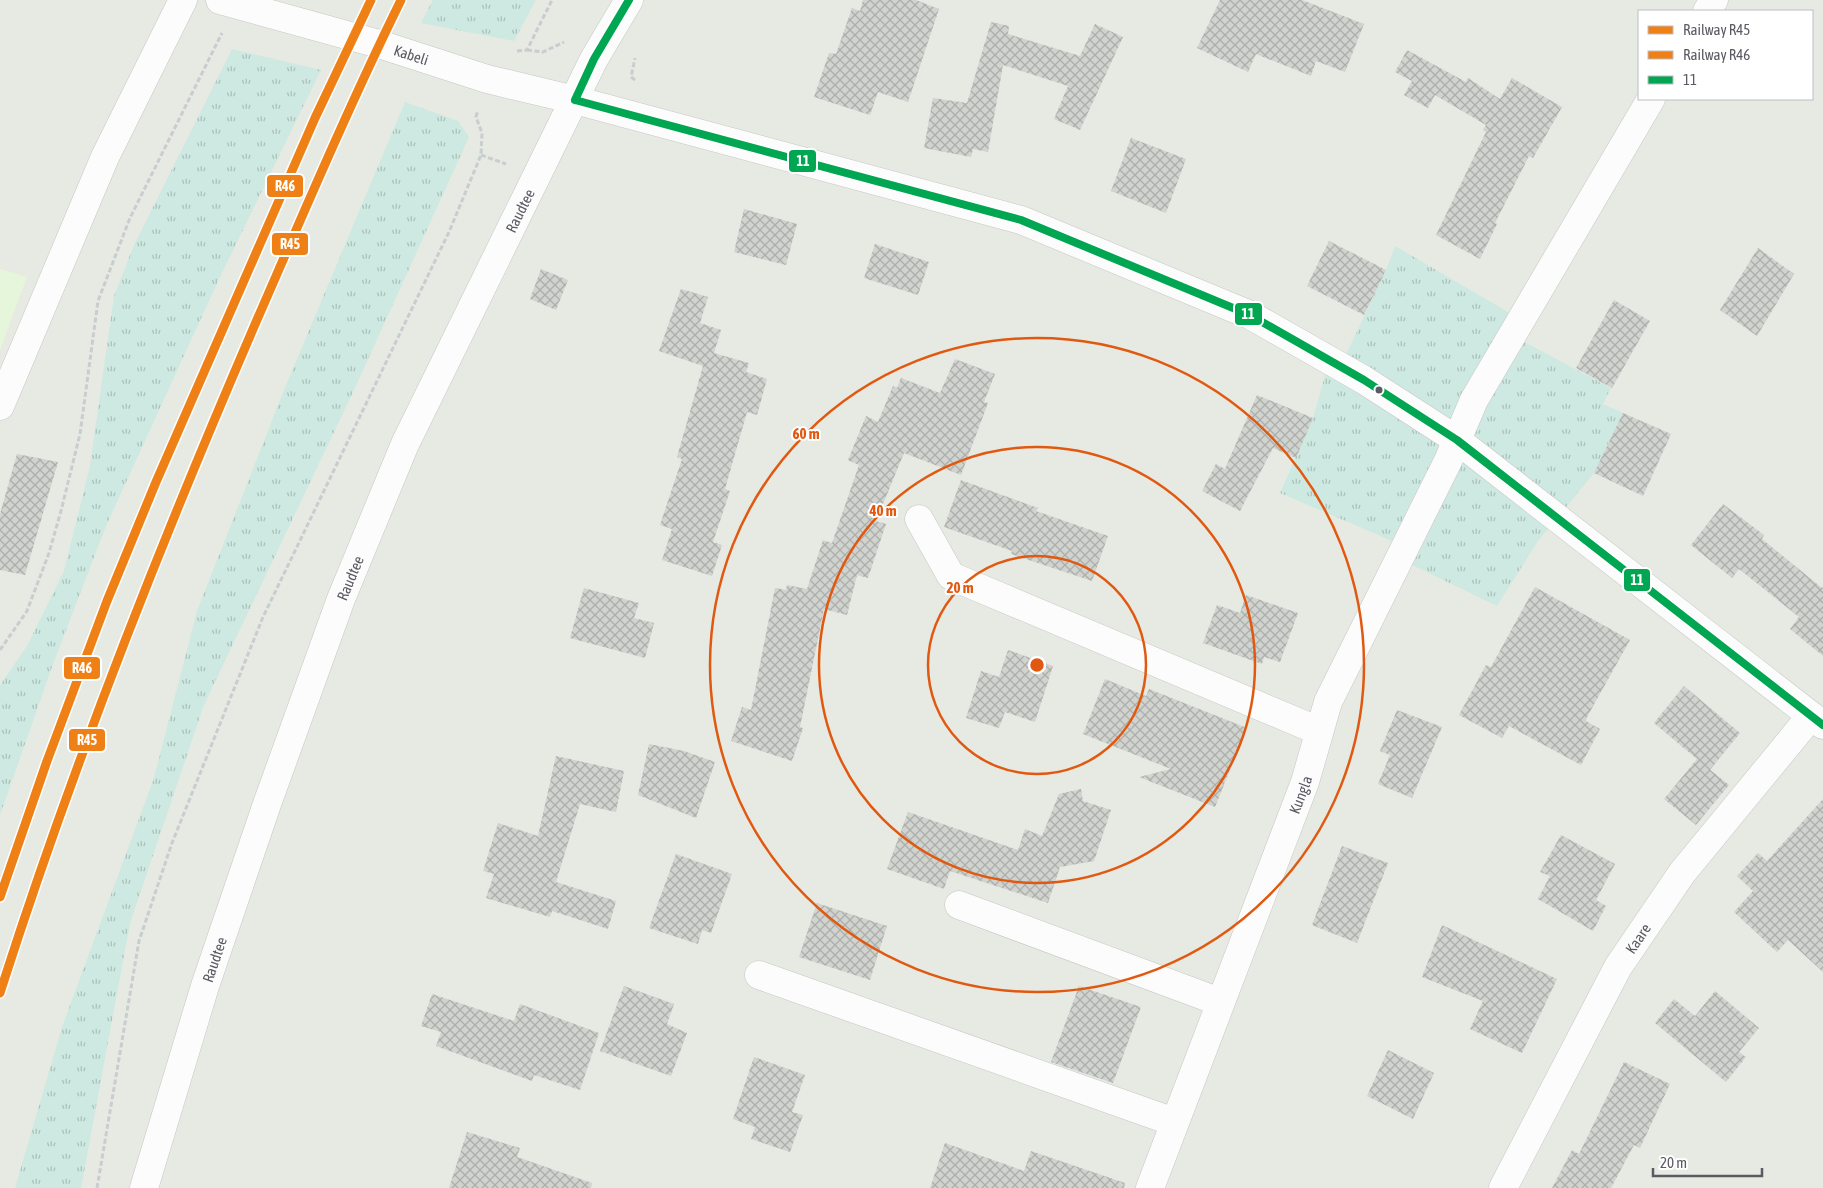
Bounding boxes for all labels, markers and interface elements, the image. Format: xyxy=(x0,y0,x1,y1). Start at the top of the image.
legend xyxy=(1638,10,1813,100)
text: Railway R45 xyxy=(1683,21,1750,38)
street label: Kabeli xyxy=(392,41,431,68)
text: Railway R46 xyxy=(1683,46,1750,63)
text: 11 xyxy=(1683,71,1697,88)
line badge: 11 xyxy=(788,149,817,173)
text: 11 xyxy=(796,153,810,169)
line badge: R46 xyxy=(266,174,304,198)
text: R46 xyxy=(275,178,295,194)
street label: Raudtee xyxy=(502,186,538,235)
line badge: R45 xyxy=(271,232,309,256)
text: R45 xyxy=(280,236,300,252)
line badge: 11 xyxy=(1234,302,1263,326)
text: 11 xyxy=(1241,306,1255,322)
unlabelled marker xyxy=(1374,385,1384,395)
text: 60 m xyxy=(793,425,820,442)
text: 40 m xyxy=(869,502,897,519)
street label: Raudtee xyxy=(333,553,367,603)
line badge: 11 xyxy=(1623,568,1651,592)
text: 11 xyxy=(1630,572,1644,588)
text: 20 m xyxy=(947,579,974,596)
line badge: R46 xyxy=(63,656,101,680)
centre of rings xyxy=(1028,656,1046,674)
text: R46 xyxy=(72,660,92,676)
line badge: R45 xyxy=(68,728,106,752)
text: R45 xyxy=(77,732,97,748)
street label: Kungla xyxy=(1285,774,1315,816)
street label: Kaare xyxy=(1622,920,1654,956)
street label: Raudtee xyxy=(198,935,230,984)
scale bar xyxy=(1653,1146,1762,1178)
text: 20 m xyxy=(1660,1154,1687,1171)

